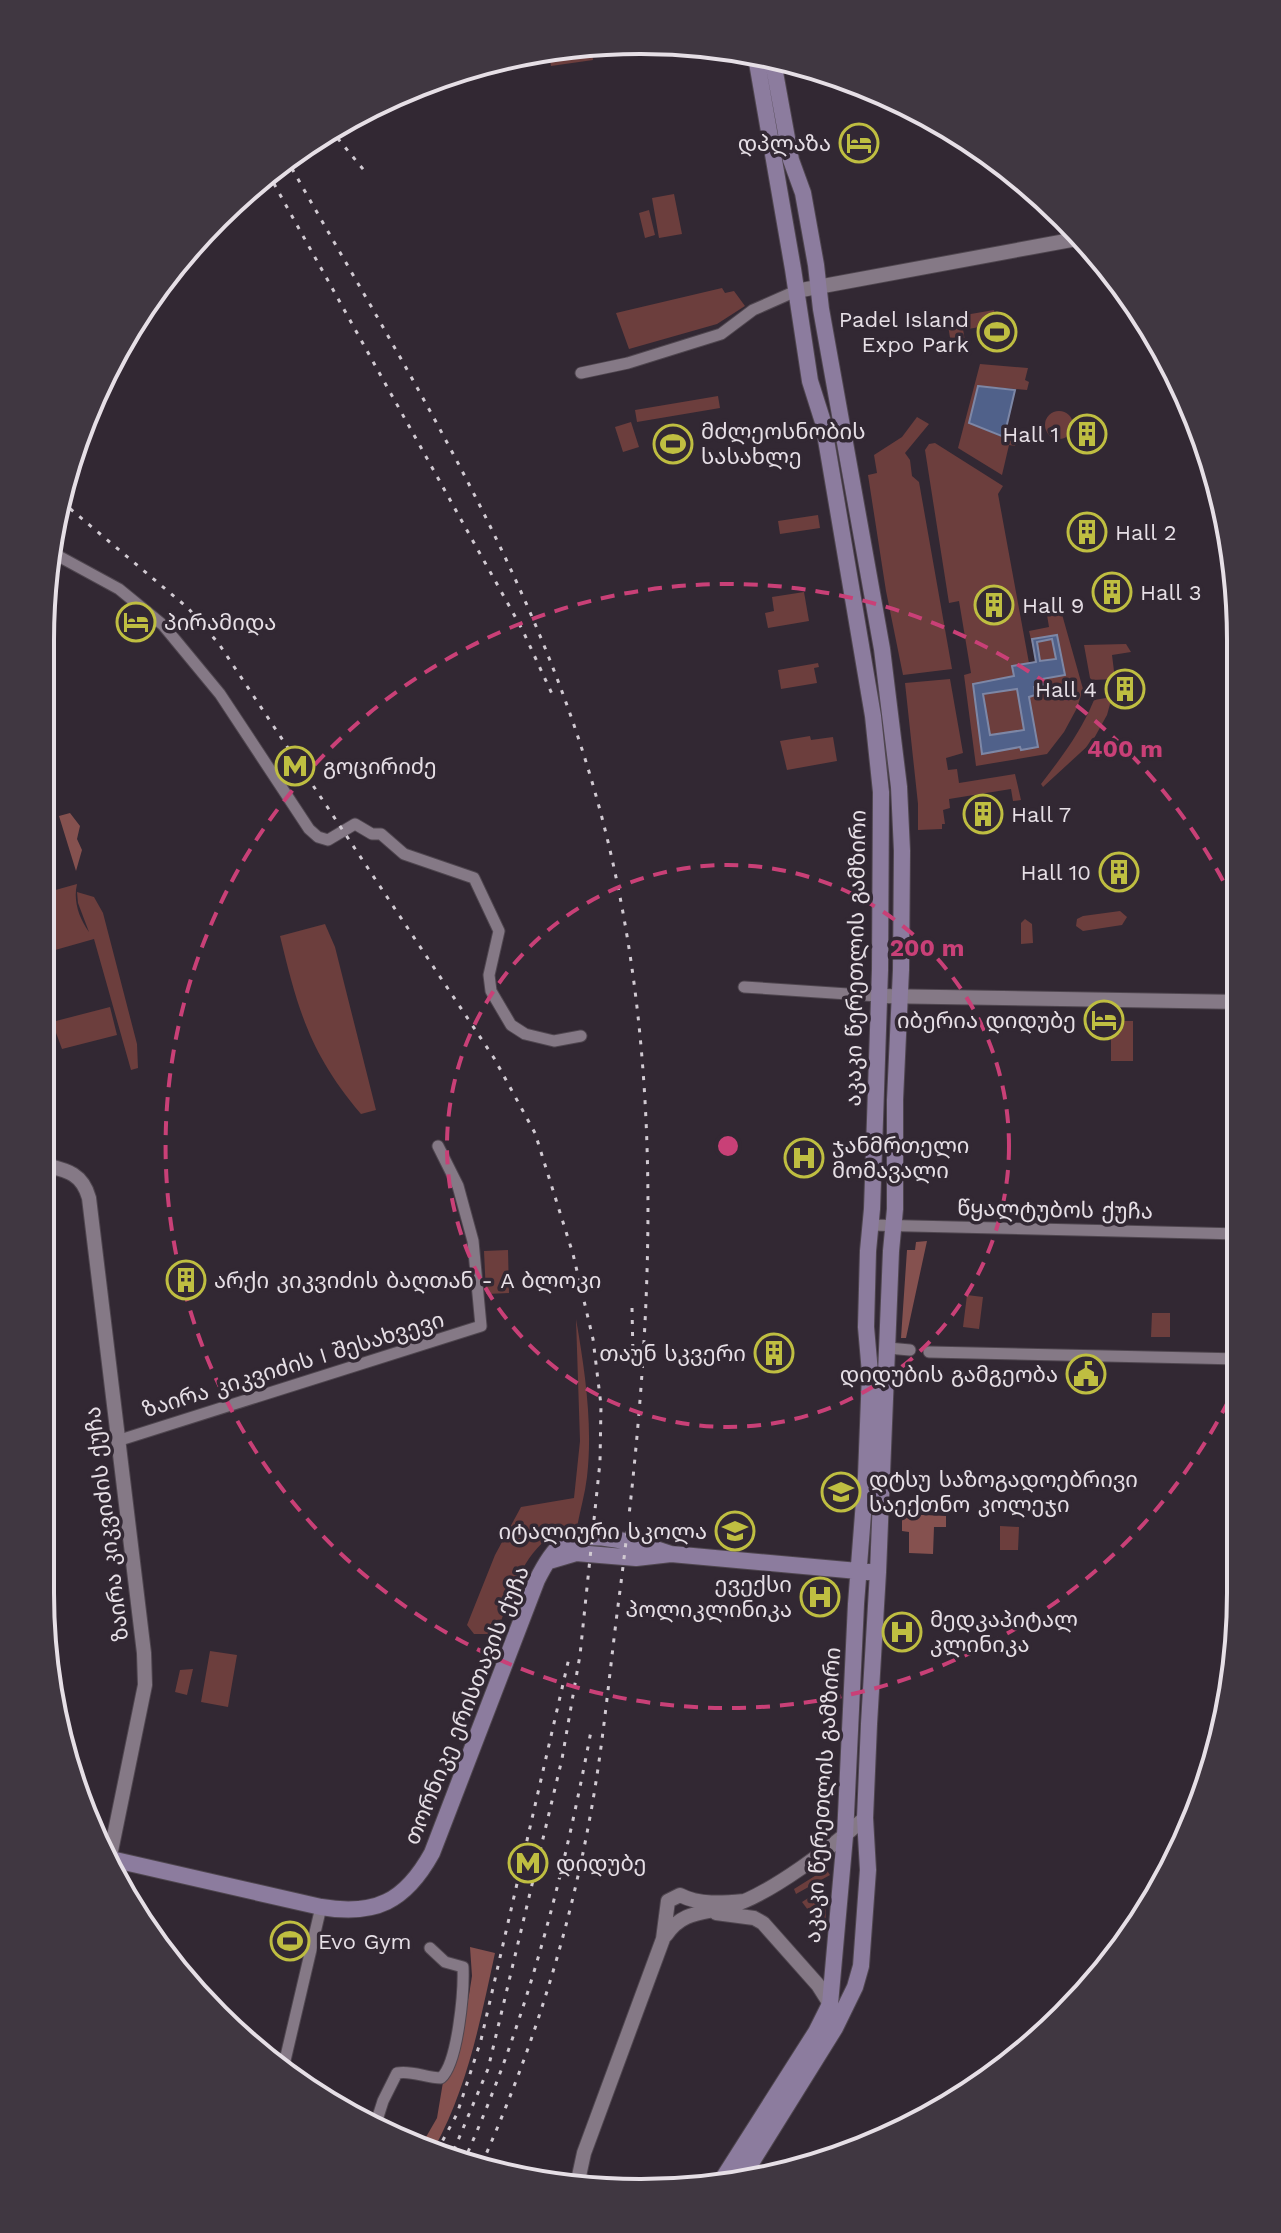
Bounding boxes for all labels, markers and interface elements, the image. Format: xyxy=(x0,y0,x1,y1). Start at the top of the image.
hotel icon: დპლაზა xyxy=(838,122,880,164)
place label: დპლაზა xyxy=(738,131,831,157)
place label: Padel Island Expo Park xyxy=(839,307,969,357)
sports icon: Padel Island Expo Park xyxy=(976,311,1018,353)
building icon: Hall 1 xyxy=(1066,413,1108,455)
place label: მძლეოსნობის სასახლე xyxy=(701,419,866,470)
place label: Hall 1 xyxy=(1002,422,1059,447)
sports icon: მძლეოსნობის სასახლე xyxy=(652,423,694,465)
building icon: Hall 2 xyxy=(1066,511,1108,553)
place label: Hall 2 xyxy=(1115,520,1177,545)
building icon: Hall 3 xyxy=(1091,571,1133,613)
place label: Hall 3 xyxy=(1140,580,1202,605)
building icon: Hall 9 xyxy=(973,584,1015,626)
place label: Hall 9 xyxy=(1022,593,1084,618)
hotel icon: პირამიდა xyxy=(115,601,157,643)
place label: პირამიდა xyxy=(164,610,276,636)
building icon: Hall 4 xyxy=(1104,668,1146,710)
place label: Hall 4 xyxy=(1035,677,1097,702)
text: 400 m xyxy=(1087,735,1163,763)
metro station icon: გოცირიძე xyxy=(274,745,316,787)
place label: გოცირიძე xyxy=(323,754,437,779)
building icon: Hall 7 xyxy=(962,793,1004,835)
place label: Hall 7 xyxy=(1011,802,1071,827)
street label: აკაკი წერეთლის გამზირი xyxy=(840,809,872,1107)
building icon: Hall 10 xyxy=(1098,851,1140,893)
place label: Hall 10 xyxy=(1021,860,1091,885)
text: 200 m xyxy=(890,934,964,962)
hotel icon: იბერია დიდუბე xyxy=(1083,999,1125,1041)
place label: იბერია დიდუბე xyxy=(897,1008,1076,1034)
centre of rings xyxy=(714,1132,742,1160)
place label: ჯანმრთელი მომავალი xyxy=(832,1133,970,1184)
hospital icon: ჯანმრთელი მომავალი xyxy=(783,1137,825,1179)
street label: წყალტუბოს ქუჩა xyxy=(957,1195,1153,1225)
building icon: არქი კიკვიძის ბაღთან - A ბლოკი xyxy=(165,1259,207,1301)
place label: არქი კიკვიძის ბაღთან - A ბლოკი xyxy=(214,1268,601,1294)
street label: ზაირა კიკვიძის I შესახვევი xyxy=(139,1307,447,1422)
building icon: თაუნ სკვერი xyxy=(753,1332,795,1374)
place label: თაუნ სკვერი xyxy=(599,1341,746,1366)
public building icon: დიდუბის გამგეობა xyxy=(1065,1353,1107,1395)
place label: დიდუბის გამგეობა xyxy=(840,1362,1058,1388)
street label: ზაირა კიკვიძის ქუჩა xyxy=(80,1405,133,1643)
place label: დტსუ საზოგადოებრივი საექთნო კოლეჯი xyxy=(869,1467,1138,1518)
school or university icon: დტსუ საზოგადოებრივი საექთნო კოლეჯი xyxy=(820,1471,862,1513)
school or university icon: იტალიური სკოლა xyxy=(714,1510,756,1552)
place label: იტალიური სკოლა xyxy=(498,1519,707,1545)
street label: თორნიკე ერისთავის ქუჩა xyxy=(399,1562,534,1848)
place label: ევექსი პოლიკლინიკა xyxy=(626,1572,792,1623)
hospital icon: ევექსი პოლიკლინიკა xyxy=(799,1576,841,1618)
place label: მედკაპიტალ კლინიკა xyxy=(930,1607,1078,1658)
hospital icon: მედკაპიტალ კლინიკა xyxy=(881,1611,923,1653)
street label: აკაკი წერეთლის გამზირი xyxy=(800,1646,846,1944)
metro station icon: დიდუბე xyxy=(507,1842,549,1884)
place label: დიდუბე xyxy=(556,1851,647,1877)
sports icon: Evo Gym xyxy=(269,1920,311,1962)
place label: Evo Gym xyxy=(318,1929,412,1954)

